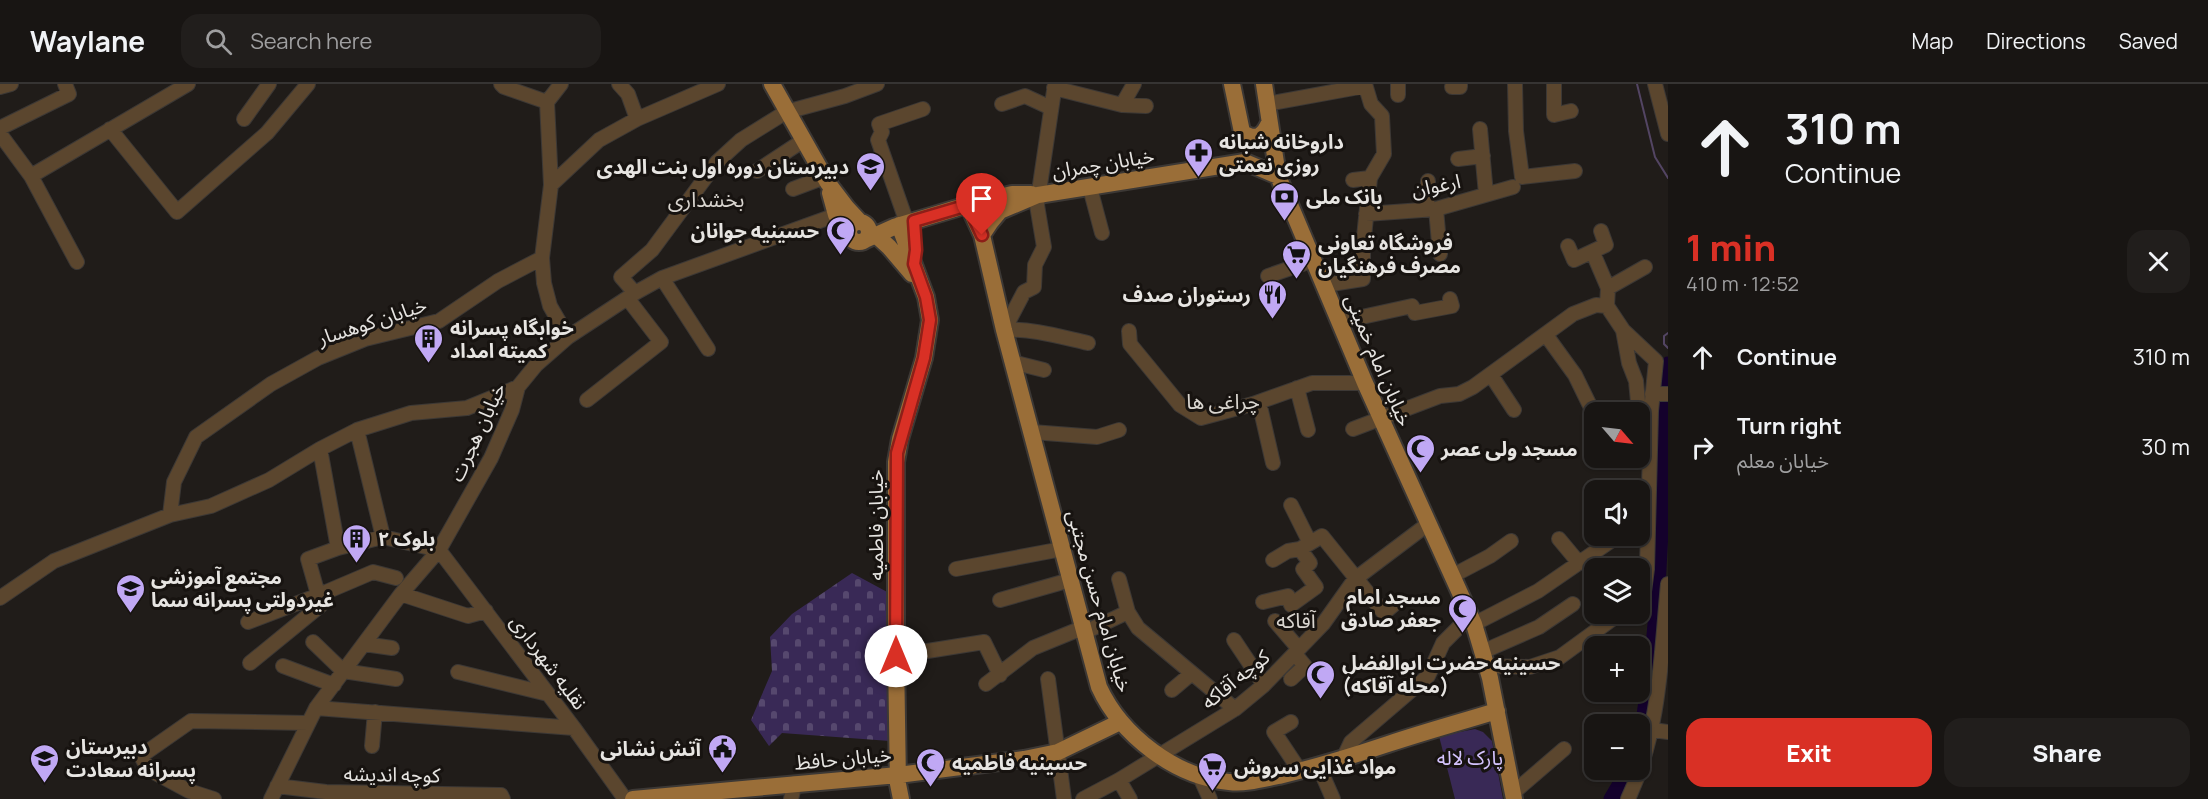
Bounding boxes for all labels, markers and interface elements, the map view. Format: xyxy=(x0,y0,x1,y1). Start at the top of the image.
search box xyxy=(181,14,601,68)
text: Waylane xyxy=(30,22,145,60)
icon: search xyxy=(202,25,235,58)
text: Search here xyxy=(250,26,372,56)
text: Map xyxy=(1912,27,1953,55)
text: Directions xyxy=(1986,27,2086,55)
text: Saved xyxy=(2119,27,2178,55)
text: 310 m xyxy=(1785,99,1902,157)
icon: ahead xyxy=(1686,108,1764,186)
place label: داروخانه شبانه روزی نعمتی xyxy=(1219,128,1344,178)
pharmacy icon: داروخانه شبانه روزی نعمتی xyxy=(1182,136,1214,178)
street label: خیابان چمران xyxy=(1050,142,1156,184)
school or university icon: دبیرستان دوره اول بنت الهدی xyxy=(854,150,886,192)
place label: دبیرستان دوره اول بنت الهدی xyxy=(597,153,849,180)
text: Continue xyxy=(1785,154,1901,191)
street label: ارغوان xyxy=(1409,167,1463,203)
pin xyxy=(956,173,1007,235)
bank icon: بانک ملی xyxy=(1269,180,1301,222)
icon: arrive xyxy=(965,182,998,215)
place label: بانک ملی xyxy=(1306,183,1383,210)
district label: بخشداری xyxy=(668,185,744,213)
mosque icon: حسینیه جوانان xyxy=(824,214,856,256)
place label: حسینیه جوانان xyxy=(691,217,819,244)
text: 1 min xyxy=(1686,223,1776,272)
place label: فروشگاه تعاونی مصرف فرهنگیان xyxy=(1318,229,1461,279)
button: close xyxy=(2127,230,2190,293)
supermarket icon: فروشگاه تعاونی مصرف فرهنگیان xyxy=(1281,238,1313,280)
text: 410 m · 12:52 xyxy=(1686,270,1799,297)
restaurant icon: رستوران صدف xyxy=(1256,278,1288,320)
place label: رستوران صدف xyxy=(1122,281,1251,308)
street label: خیابان امام خمینی xyxy=(1337,290,1419,431)
street label: خیابان کوهسار xyxy=(313,291,430,352)
place label: خوابگاه پسرانه کمیته امداد xyxy=(450,314,574,364)
building icon: خوابگاه پسرانه کمیته امداد xyxy=(413,322,445,364)
icon: ahead xyxy=(1686,341,1719,374)
text: Continue xyxy=(1737,342,1837,372)
text: 310 m xyxy=(2133,342,2190,372)
street label: خیابان هجرت xyxy=(442,378,512,486)
district label: چراغی ها xyxy=(1186,387,1260,415)
north arrow xyxy=(1584,402,1650,468)
map controls xyxy=(1584,402,1650,780)
text: Turn right xyxy=(1737,411,1842,441)
icon: right xyxy=(1686,431,1719,464)
mosque icon: مسجد ولی عصر xyxy=(1404,432,1436,474)
text: 30 m xyxy=(2141,432,2190,462)
place label: مسجد ولی عصر xyxy=(1440,435,1578,462)
text: خیابان معلم xyxy=(1737,447,1829,474)
street label: خیابان فاطمیه xyxy=(862,470,889,581)
button: sound xyxy=(1584,480,1650,546)
street label: خیابان امام حسن مجتبی xyxy=(1059,507,1139,696)
building icon: بلوک ۲ xyxy=(341,522,373,564)
place label: بلوک ۲ xyxy=(378,525,435,552)
button: layers xyxy=(1584,558,1650,624)
place label: مجتمع آموزشی غیردولتی پسرانه سما xyxy=(151,563,334,613)
school or university icon: مجتمع آموزشی غیردولتی پسرانه سما xyxy=(114,572,146,614)
place label: مسجد امام جعفر صادق xyxy=(1341,583,1441,633)
mosque icon: مسجد امام جعفر صادق xyxy=(1446,592,1478,634)
district label: آقاکه xyxy=(1276,606,1317,634)
street label: نقلیه شهرداری xyxy=(504,609,594,715)
position arrow xyxy=(864,624,928,688)
button: + xyxy=(1584,636,1650,702)
street label: کوچه آقاکه xyxy=(1195,643,1275,715)
place label: حسینیه حضرت ابوالفضل (محله آقاکه) xyxy=(1342,649,1561,699)
mosque icon: حسینیه حضرت ابوالفضل (محله آقاکه) xyxy=(1305,658,1337,700)
button: − xyxy=(1584,714,1650,780)
button: Exit xyxy=(1686,718,1932,787)
button: Share xyxy=(1944,718,2190,787)
public building icon: آتش نشانی xyxy=(706,732,738,774)
place label: دبیرستان پسرانه سعادت xyxy=(66,733,196,783)
place label: آتش نشانی xyxy=(600,735,702,762)
street label: خیابان حافظ xyxy=(793,740,893,776)
school or university icon: دبیرستان پسرانه سعادت xyxy=(29,742,61,784)
park label: پارک لاله xyxy=(1437,744,1503,771)
mosque icon: حسینیه فاطمیه xyxy=(915,746,947,788)
place label: حسینیه فاطمیه xyxy=(952,749,1088,776)
supermarket icon: مواد غذایی سروش xyxy=(1197,750,1229,792)
place label: مواد غذایی سروش xyxy=(1234,753,1396,780)
street label: کوچه اندیشه xyxy=(343,760,441,788)

